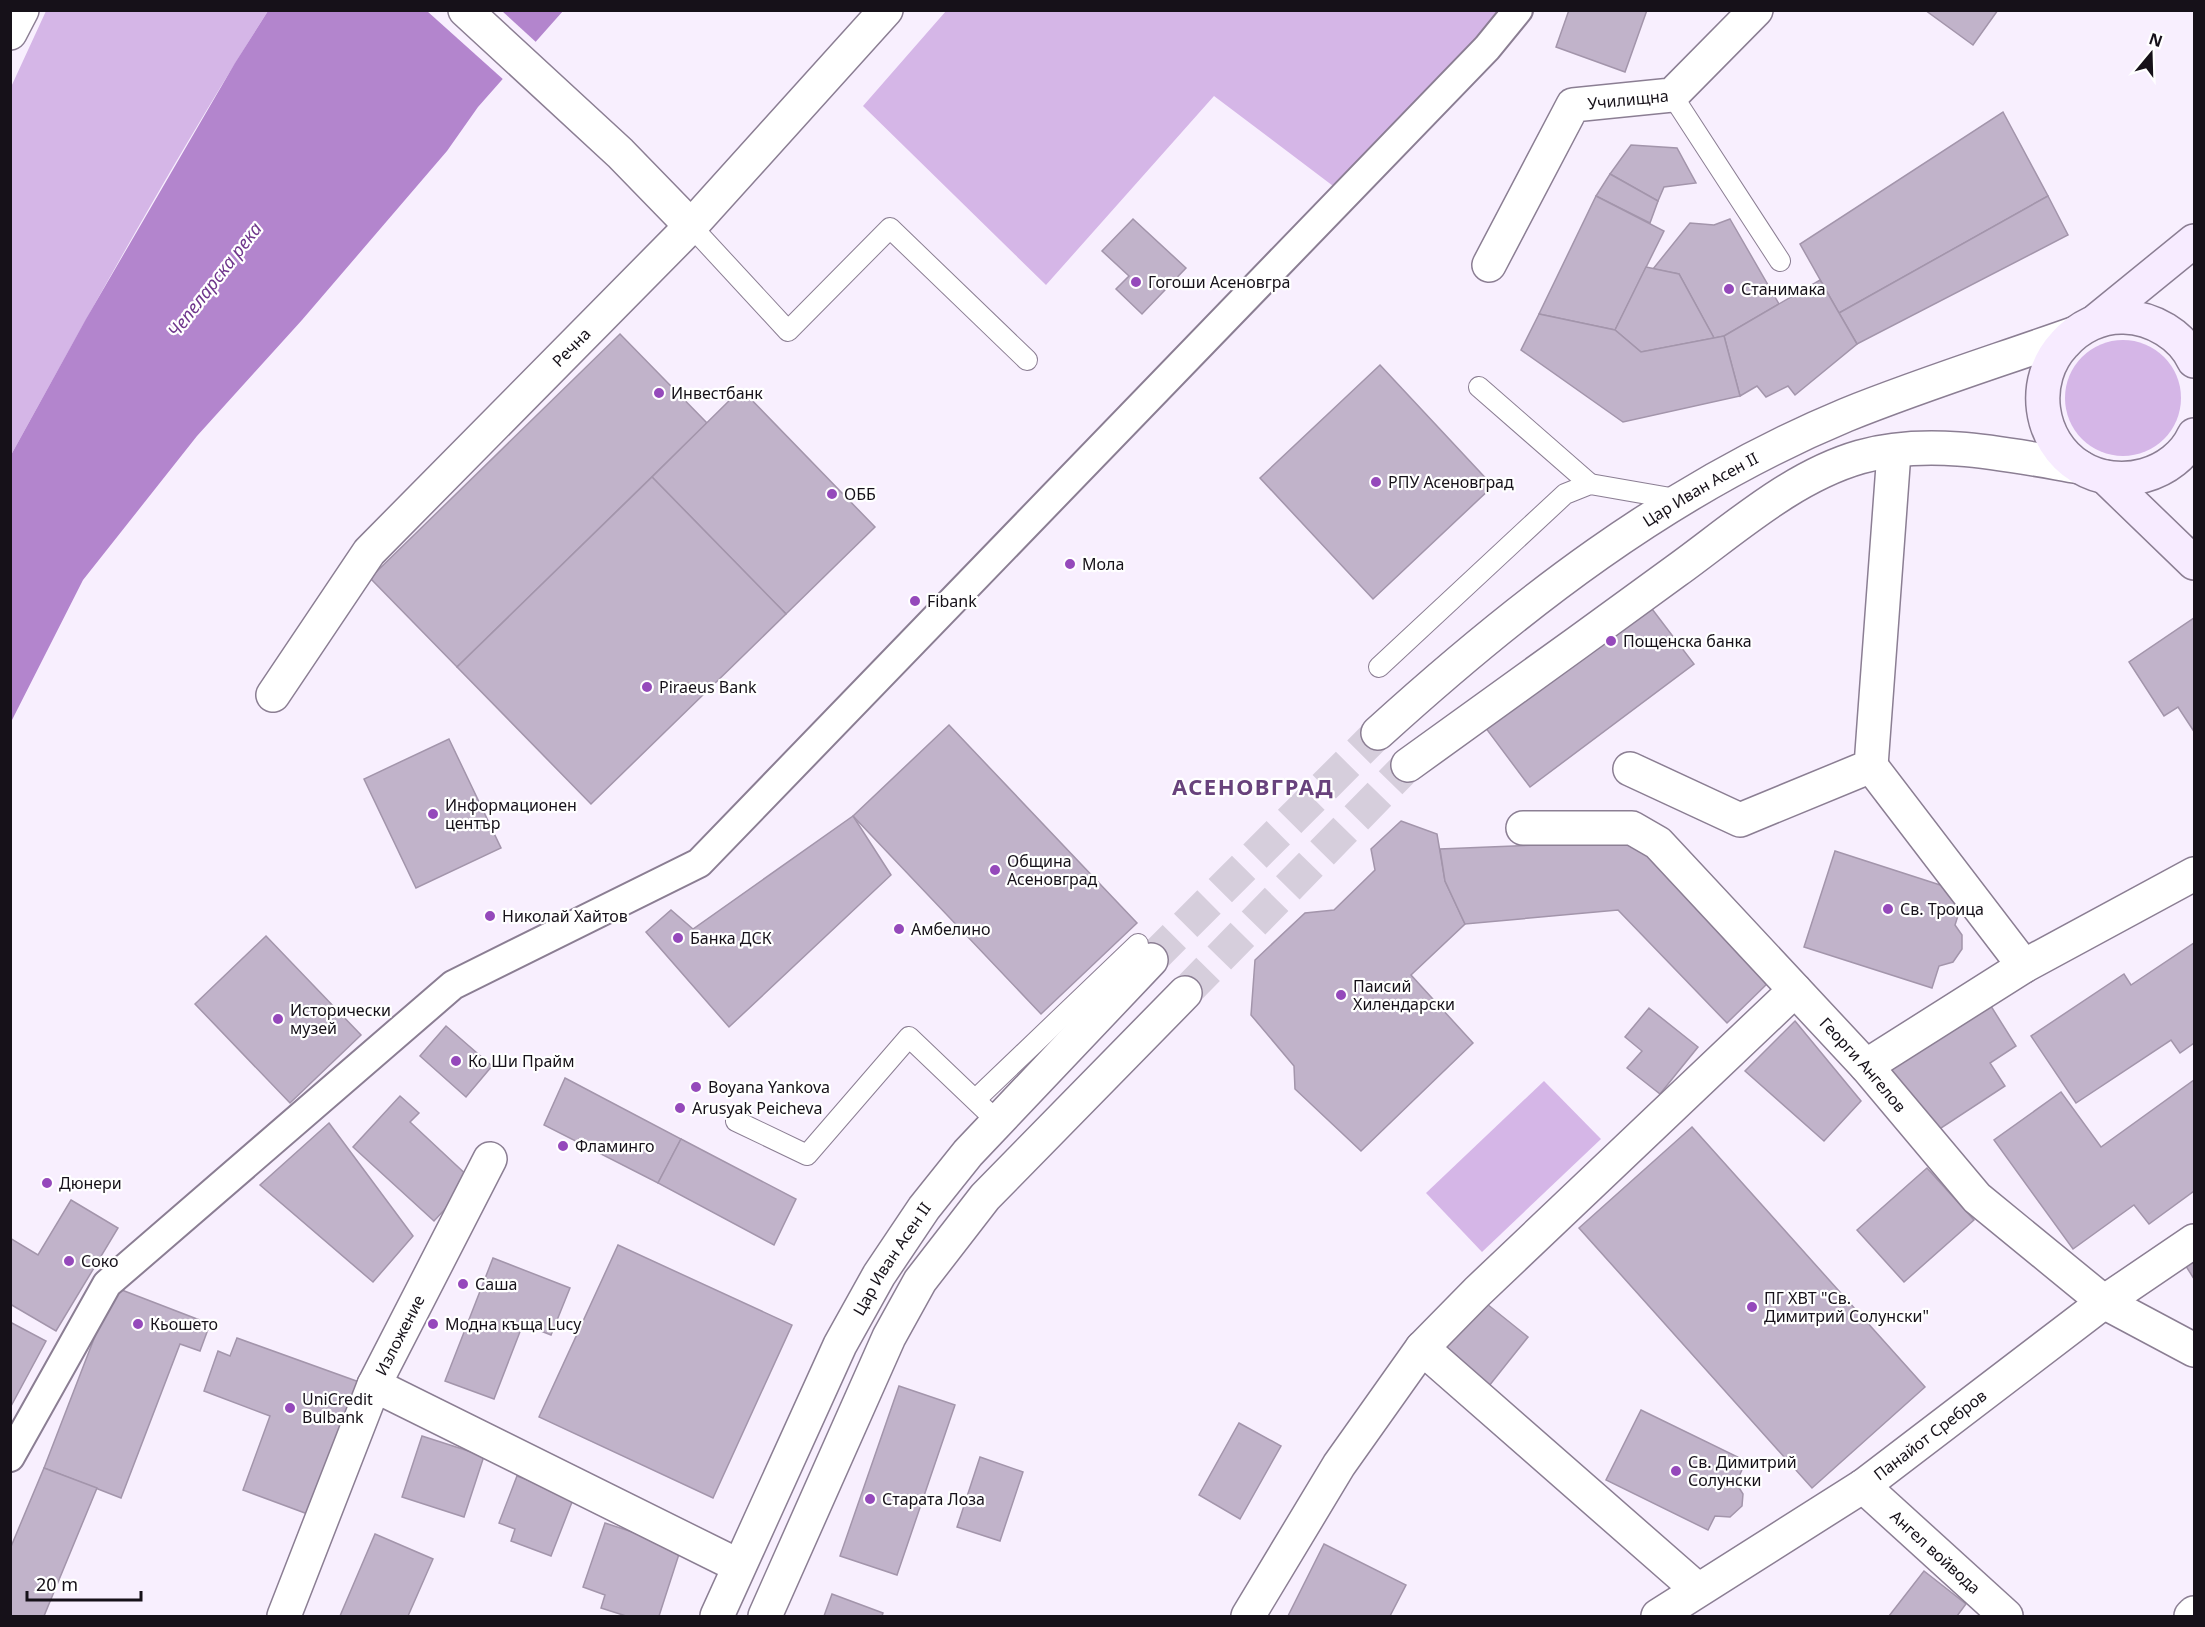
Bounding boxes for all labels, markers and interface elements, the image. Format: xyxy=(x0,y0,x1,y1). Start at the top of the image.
north arrow xyxy=(2121,24,2181,84)
text: N xyxy=(2146,27,2166,52)
street label: Училищна xyxy=(1586,84,1670,114)
water label: Чепеларска река xyxy=(162,217,267,342)
place label: Гогоши Асеновгра xyxy=(1148,271,1290,293)
marker: Гогоши Асеновгра xyxy=(1129,275,1143,289)
place label: Станимака xyxy=(1741,278,1826,300)
marker: Станимака xyxy=(1722,282,1736,296)
street label: Речна xyxy=(547,323,595,371)
place label: Инвестбанк xyxy=(671,382,763,404)
marker: Инвестбанк xyxy=(652,386,666,400)
street label: Цар Иван Асен II xyxy=(1638,447,1762,532)
place label: РПУ Асеновград xyxy=(1388,471,1514,493)
marker: РПУ Асеновград xyxy=(1369,475,1383,489)
place label: ОББ xyxy=(844,483,876,505)
marker: ОББ xyxy=(825,487,839,501)
place label: Мола xyxy=(1082,553,1124,575)
marker: Мола xyxy=(1063,557,1077,571)
place label: Fibank xyxy=(927,590,977,612)
marker: Fibank xyxy=(908,594,922,608)
place label: Пощенска банка xyxy=(1623,630,1752,652)
marker: Пощенска банка xyxy=(1604,634,1618,648)
place label: Piraeus Bank xyxy=(659,676,757,698)
marker: Piraeus Bank xyxy=(640,680,654,694)
district label: АСЕНОВГРАД xyxy=(1172,771,1334,801)
place label: Информационен център xyxy=(445,794,577,834)
marker: Информационен център xyxy=(426,807,440,821)
place label: Община Асеновград xyxy=(1007,850,1098,890)
marker: Община Асеновград xyxy=(988,863,1002,877)
place label: Св. Троица xyxy=(1900,898,1984,920)
marker: Св. Троица xyxy=(1881,902,1895,916)
place label: Николай Хайтов xyxy=(502,905,628,927)
marker: Николай Хайтов xyxy=(483,909,497,923)
place label: Амбелино xyxy=(911,918,991,940)
marker: Амбелино xyxy=(892,922,906,936)
place label: Банка ДСК xyxy=(690,927,772,949)
marker: Банка ДСК xyxy=(671,931,685,945)
place label: Паисий Хилендарски xyxy=(1353,975,1455,1015)
marker: Паисий Хилендарски xyxy=(1334,988,1348,1002)
place label: Исторически музей xyxy=(290,999,391,1039)
marker: Исторически музей xyxy=(271,1012,285,1026)
street label: Георги Ангелов xyxy=(1815,1012,1911,1117)
place label: Ко Ши Прайм xyxy=(468,1050,575,1072)
marker: Ко Ши Прайм xyxy=(449,1054,463,1068)
place label: Boyana Yankova xyxy=(708,1076,830,1098)
marker: Boyana Yankova xyxy=(689,1080,703,1094)
place label: Arusyak Peicheva xyxy=(692,1097,822,1119)
marker: Arusyak Peicheva xyxy=(673,1101,687,1115)
place label: Фламинго xyxy=(575,1135,655,1157)
marker: Фламинго xyxy=(556,1139,570,1153)
place label: Дюнери xyxy=(59,1172,122,1194)
marker: Дюнери xyxy=(40,1176,54,1190)
street label: Цар Иван Асен II xyxy=(848,1197,935,1320)
place label: Соко xyxy=(81,1250,118,1272)
marker: Соко xyxy=(62,1254,76,1268)
place label: Саша xyxy=(475,1273,517,1295)
marker: Саша xyxy=(456,1277,470,1291)
place label: ПГ ХВТ "Св. Димитрий Солунски" xyxy=(1764,1287,1929,1327)
street label: Изложение xyxy=(370,1291,430,1379)
marker: ПГ ХВТ "Св. Димитрий Солунски" xyxy=(1745,1300,1759,1314)
place label: Кьошето xyxy=(150,1313,218,1335)
place label: Модна къща Lucy xyxy=(445,1313,582,1335)
marker: Кьошето xyxy=(131,1317,145,1331)
marker: Модна къща Lucy xyxy=(426,1317,440,1331)
street label: Панайот Сребров xyxy=(1869,1385,1991,1485)
place label: UniCredit Bulbank xyxy=(302,1388,373,1428)
marker: UniCredit Bulbank xyxy=(283,1401,297,1415)
place label: Св. Димитрий Солунски xyxy=(1688,1451,1797,1491)
marker: Св. Димитрий Солунски xyxy=(1669,1464,1683,1478)
place label: Старата Лоза xyxy=(882,1488,985,1510)
marker: Старата Лоза xyxy=(863,1492,877,1506)
street label: Ангел войвода xyxy=(1886,1505,1985,1599)
scale bar xyxy=(27,1564,141,1602)
text: 20 m xyxy=(36,1572,78,1596)

